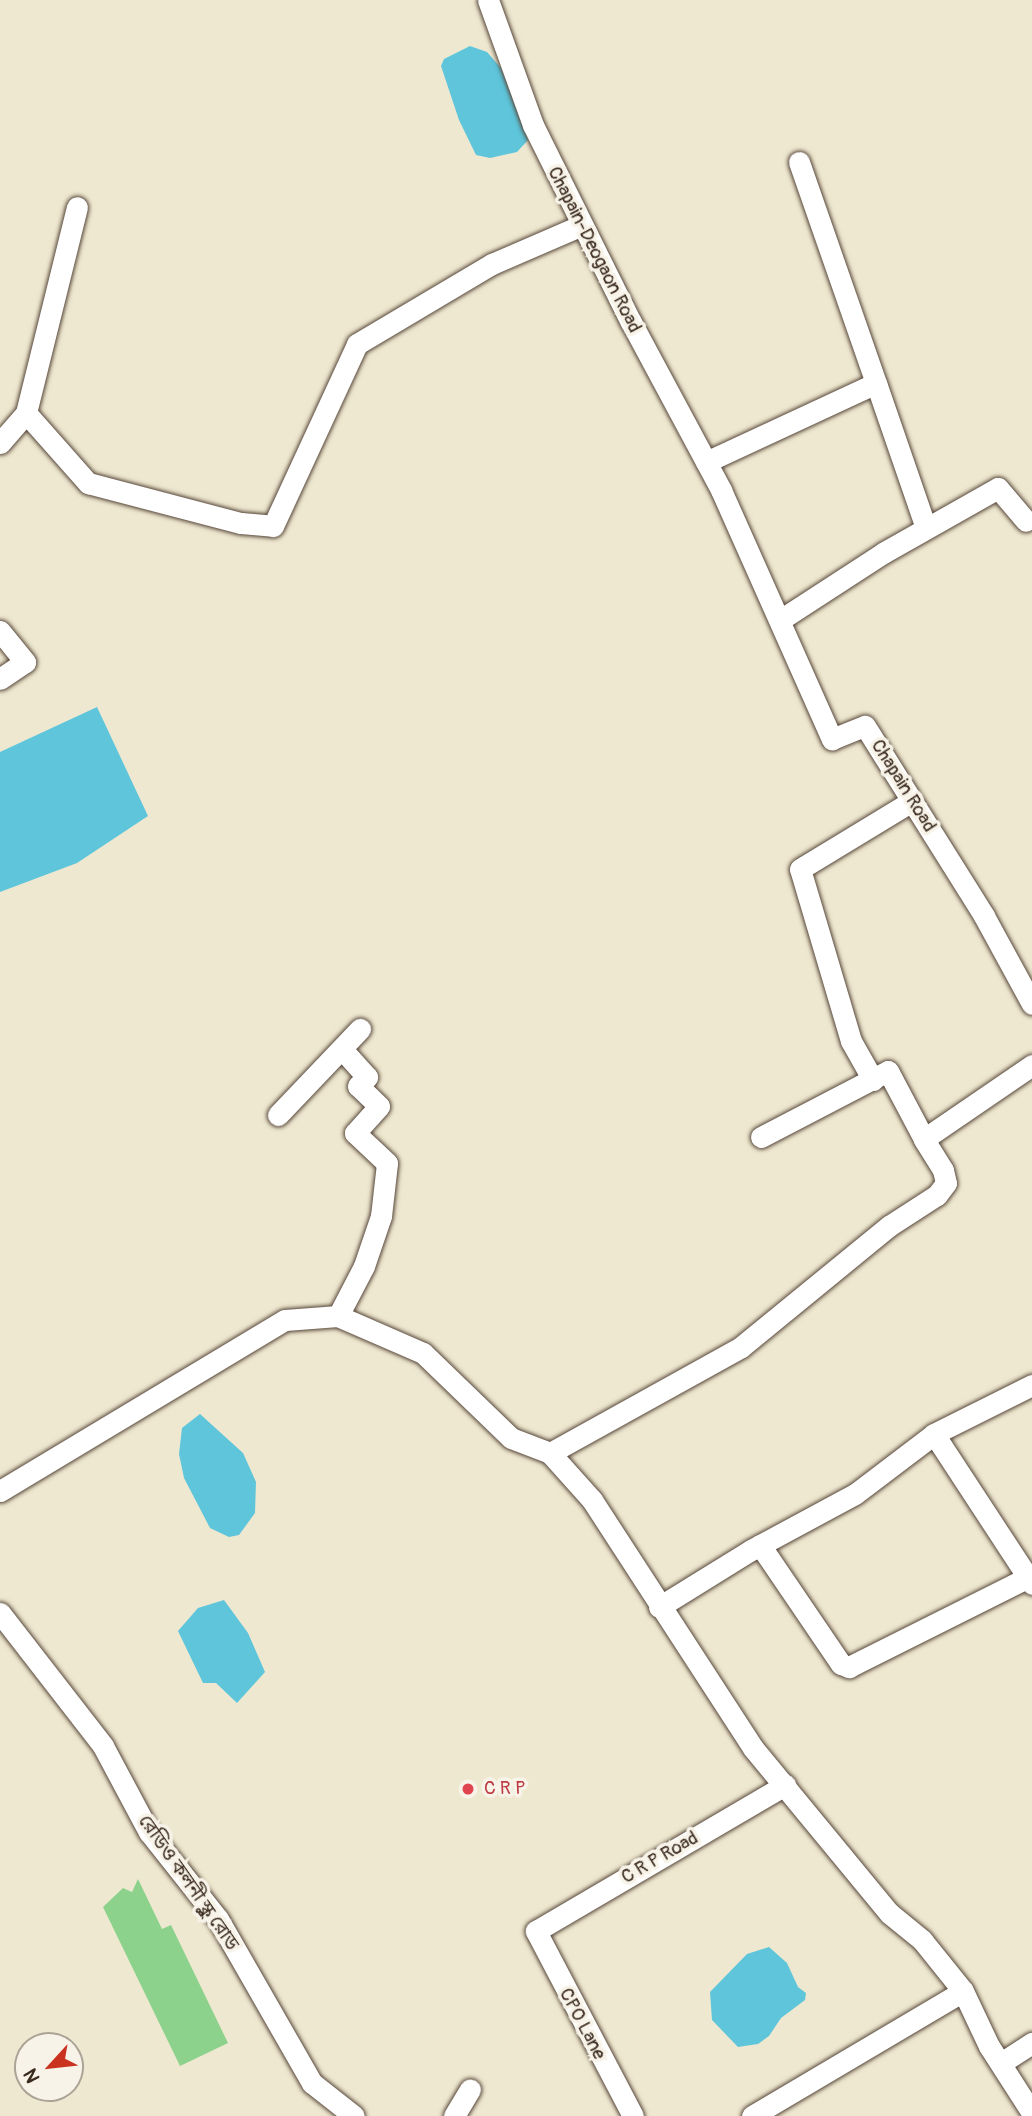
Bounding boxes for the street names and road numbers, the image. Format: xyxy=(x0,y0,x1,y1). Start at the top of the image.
street label: Chapain-Deogaon Road xyxy=(542,163,646,337)
street label: Chapain Road xyxy=(866,736,940,836)
street label: রেডিও কলনী স্কুল রোড xyxy=(133,1811,243,1955)
street label: C R P Road xyxy=(618,1827,702,1889)
street label: CPO Lane xyxy=(554,1984,610,2064)

